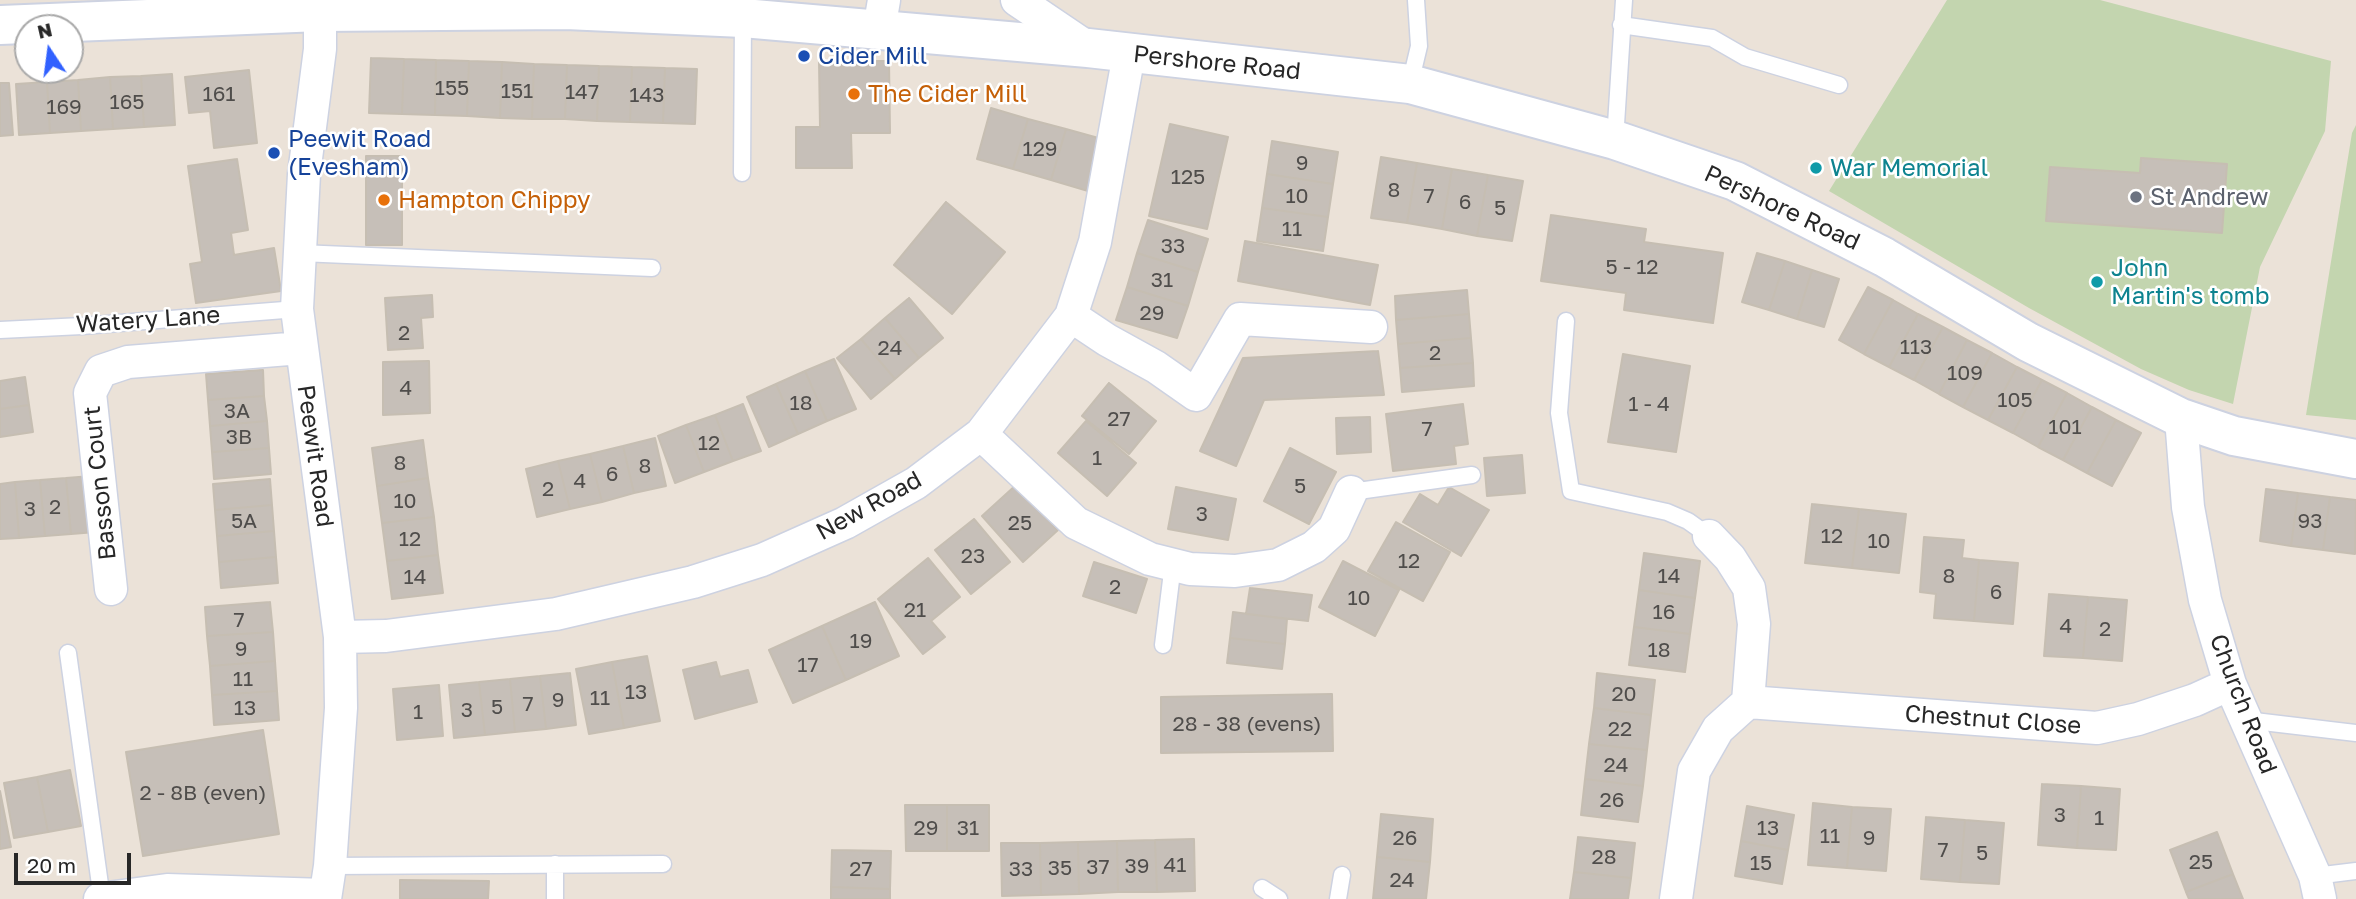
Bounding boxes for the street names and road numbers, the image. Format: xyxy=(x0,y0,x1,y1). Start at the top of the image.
street label: Pershore Road xyxy=(1132,40,1302,86)
street label: Pershore Road xyxy=(1700,159,1864,257)
street label: Watery Lane xyxy=(75,301,221,339)
street label: Peewit Road xyxy=(291,383,339,529)
street label: Basson Court xyxy=(78,404,122,562)
street label: New Road xyxy=(811,465,927,547)
street label: Church Road xyxy=(2203,630,2283,778)
street label: Chestnut Close xyxy=(1904,699,2082,741)

